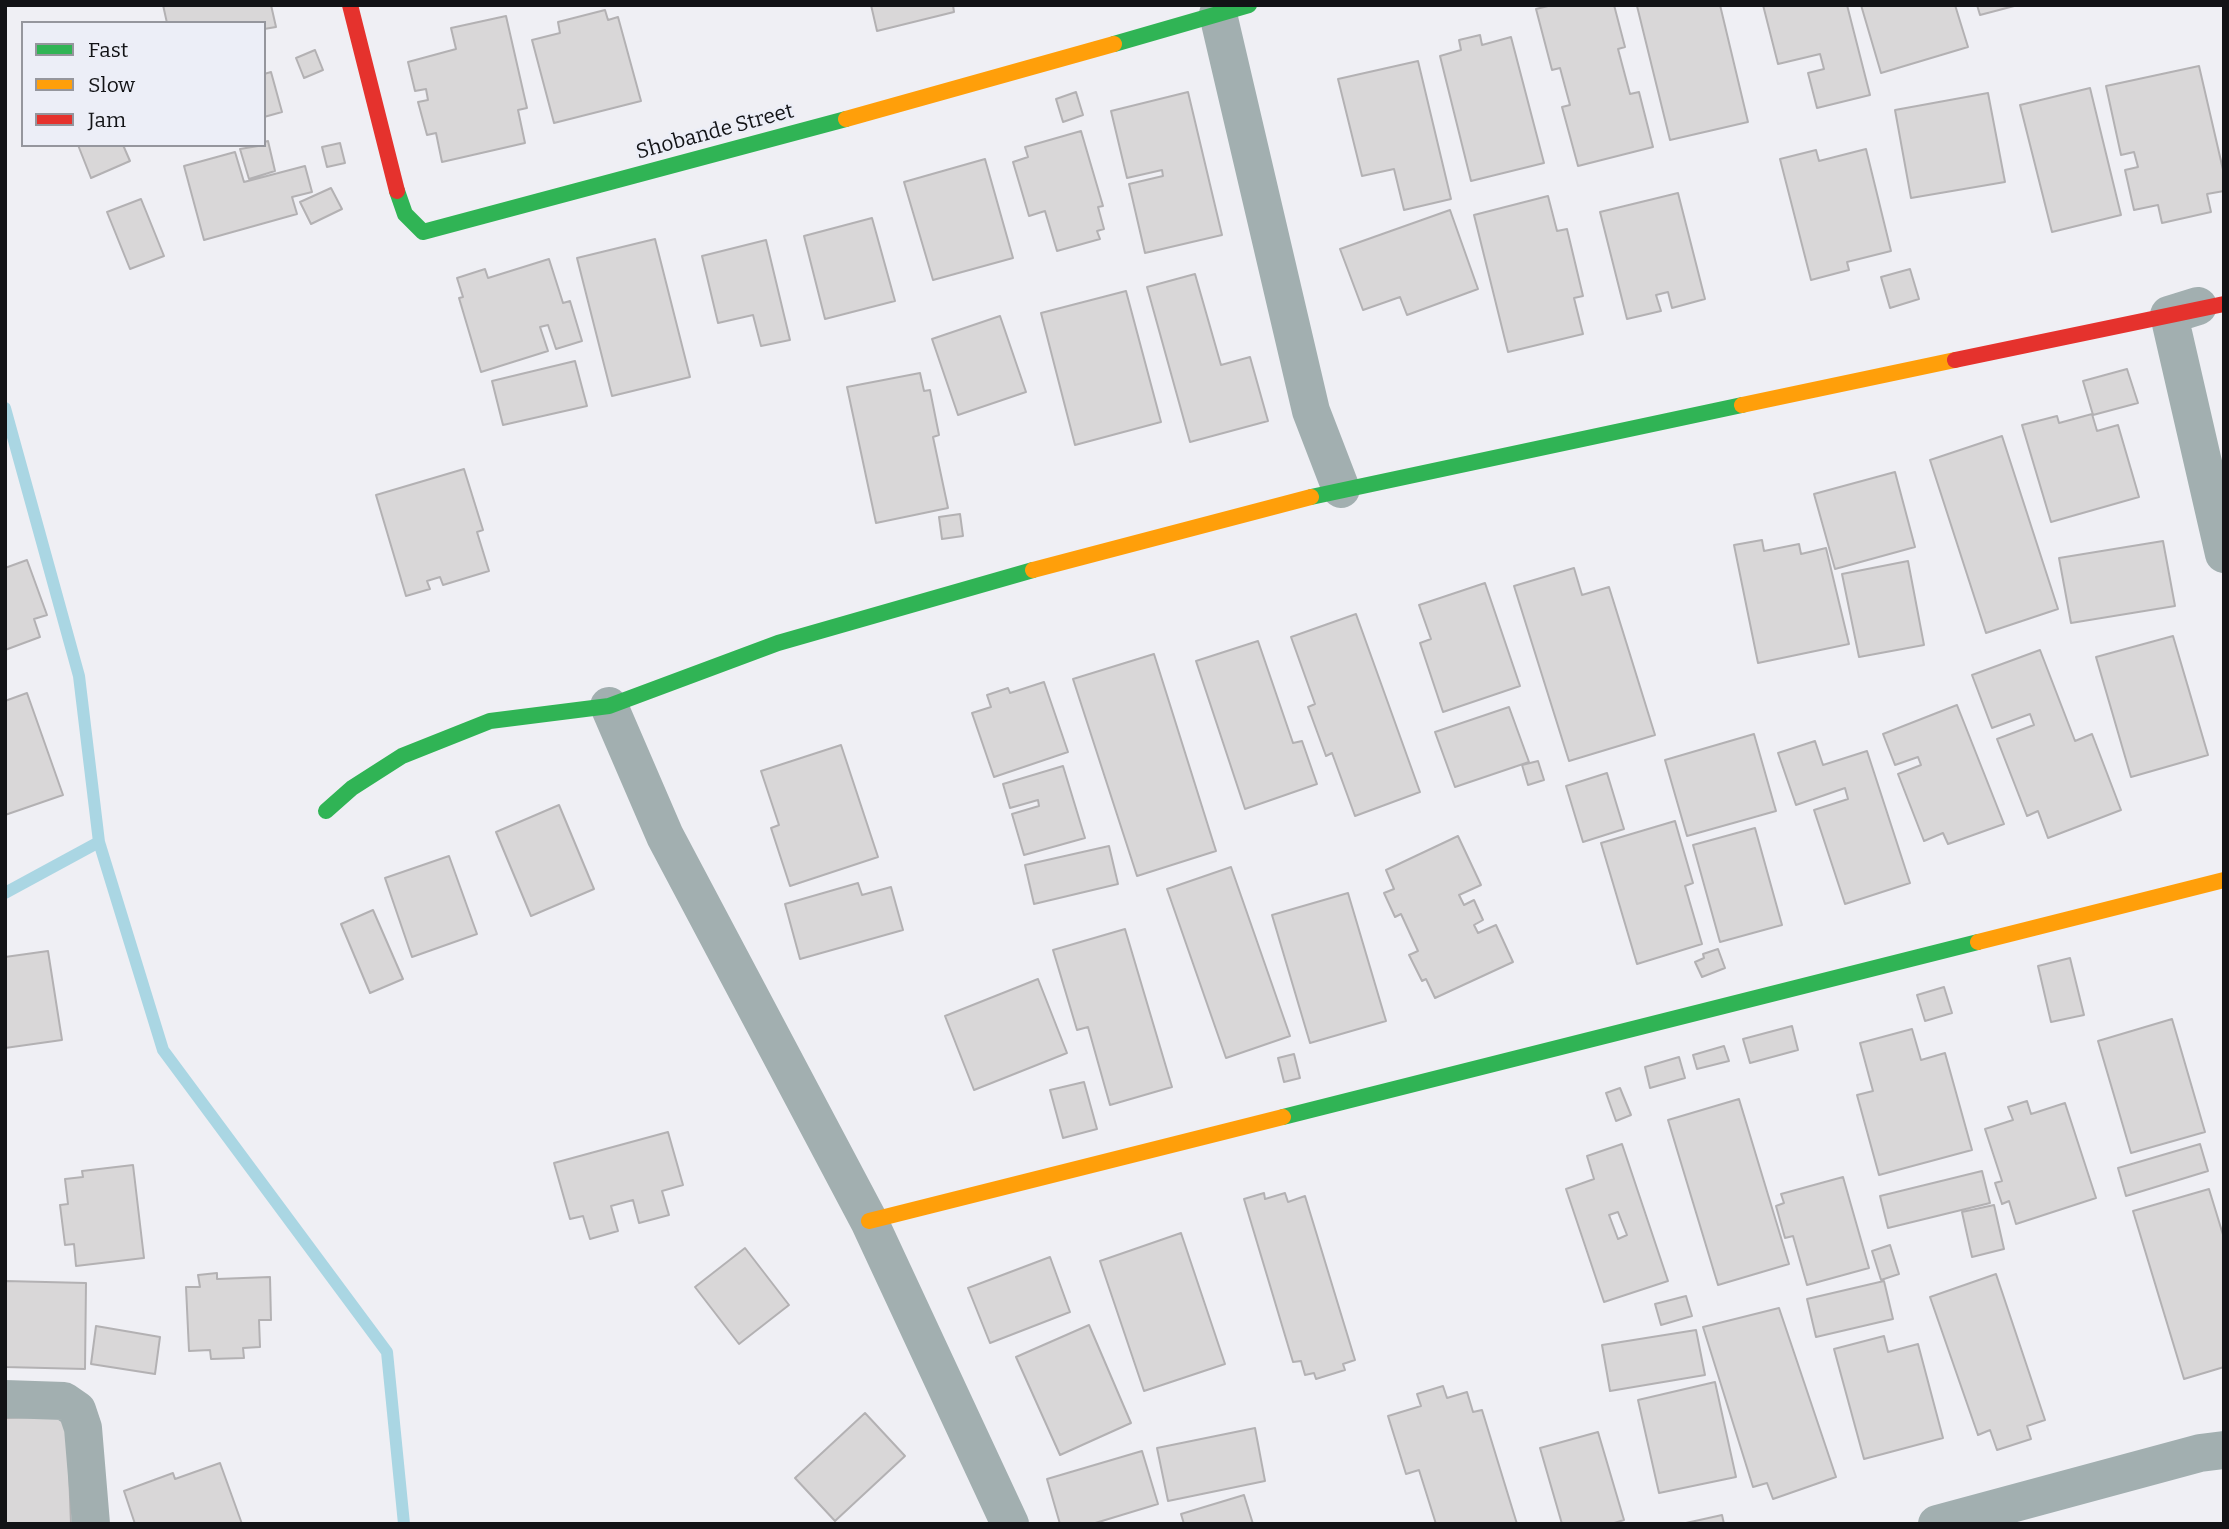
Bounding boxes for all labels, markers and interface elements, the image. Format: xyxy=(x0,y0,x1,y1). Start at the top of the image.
legend xyxy=(21,21,266,147)
text: Fast xyxy=(88,37,128,63)
text: Slow xyxy=(88,72,135,98)
street label: Shobande Street xyxy=(633,99,797,165)
text: Jam xyxy=(88,107,126,133)

